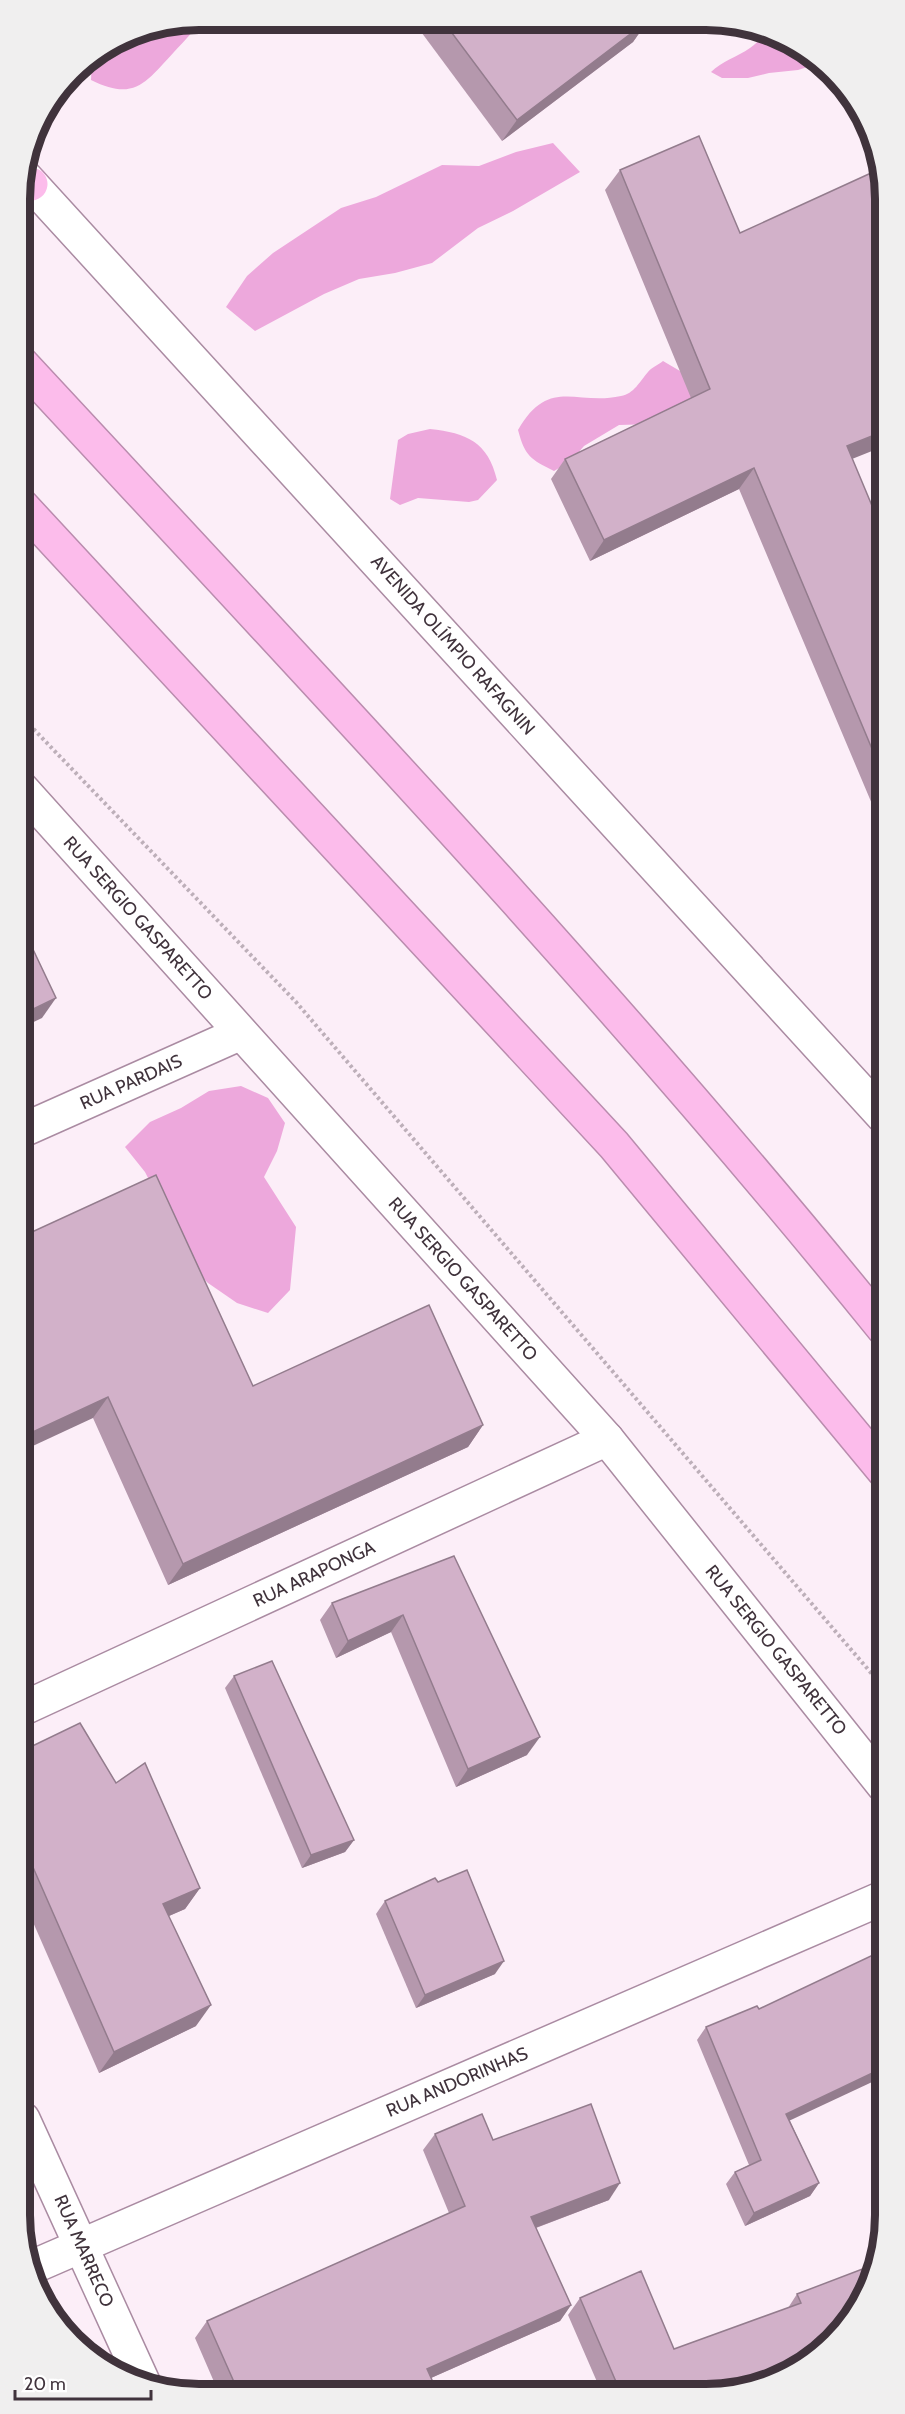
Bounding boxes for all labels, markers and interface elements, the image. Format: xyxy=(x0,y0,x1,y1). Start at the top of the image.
street label: AVENIDA OLÍMPIO RAFAGNIN xyxy=(366,551,540,739)
street label: RUA SERGIO GASPARETTO xyxy=(59,832,217,1004)
street label: RUA PARDAIS xyxy=(77,1050,185,1114)
street label: RUA SERGIO GASPARETTO xyxy=(384,1193,542,1365)
street label: RUA ARAPONGA xyxy=(250,1536,378,1612)
street label: RUA SERGIO GASPARETTO xyxy=(701,1561,851,1740)
street label: RUA ANDORINHAS xyxy=(383,2042,531,2122)
street label: RUA MARRECO xyxy=(49,2191,119,2311)
scale bar xyxy=(15,2363,152,2401)
text: 20 m xyxy=(24,2373,66,2395)

